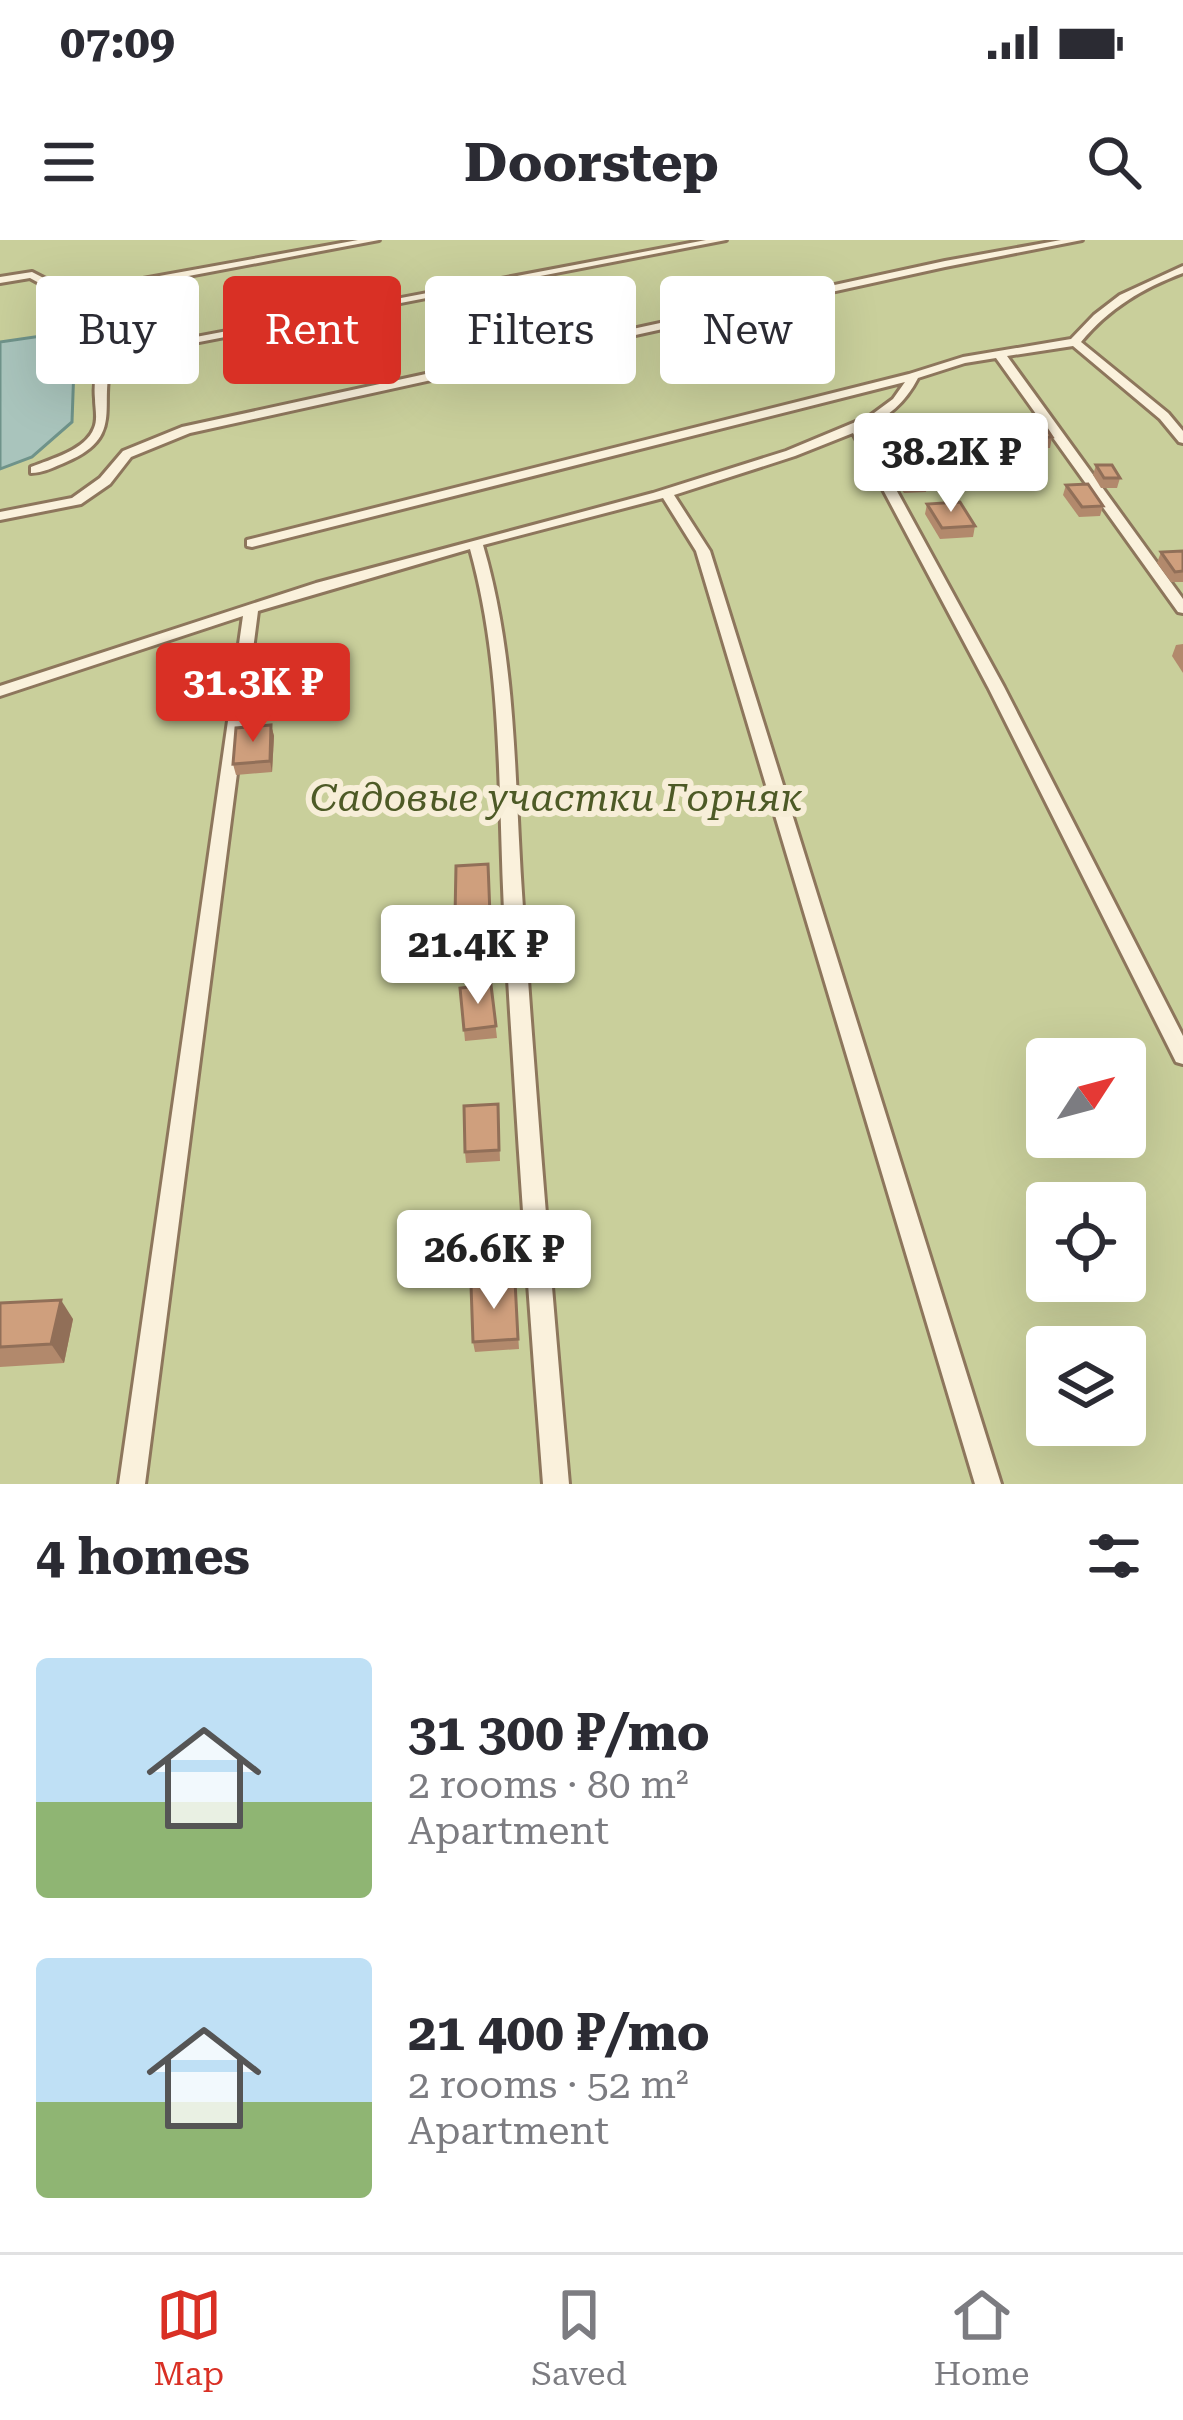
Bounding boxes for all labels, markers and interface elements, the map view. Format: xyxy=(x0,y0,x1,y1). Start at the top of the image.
text: 07:09 xyxy=(60,16,175,69)
icon: menu xyxy=(36,129,102,195)
icon: search xyxy=(1081,129,1147,195)
text: Doorstep xyxy=(464,131,719,194)
chip: Buy xyxy=(36,276,199,384)
chip: Rent xyxy=(223,276,401,384)
chip: Filters xyxy=(425,276,636,384)
chip: New xyxy=(660,276,835,384)
pin: 38.2K ₽ xyxy=(840,413,1062,515)
text: 38.2K ₽ xyxy=(881,429,1021,475)
pin: 31.3K ₽ xyxy=(142,643,364,745)
text: 31.3K ₽ xyxy=(183,659,323,705)
park label: Садовые участки Горняк xyxy=(310,775,802,821)
pin: 21.4K ₽ xyxy=(367,905,589,1007)
text: 21.4K ₽ xyxy=(408,921,548,967)
north arrow xyxy=(1026,1038,1146,1158)
map controls xyxy=(1026,1038,1146,1446)
button: locate xyxy=(1026,1182,1146,1302)
pin: 26.6K ₽ xyxy=(383,1210,605,1312)
text: 26.6K ₽ xyxy=(424,1226,564,1272)
button: layers xyxy=(1026,1326,1146,1446)
icon: filters xyxy=(1081,1523,1147,1589)
text: 4 homes xyxy=(36,1527,250,1586)
text: 31 300 ₽/mo xyxy=(408,1703,710,1762)
icon: home xyxy=(132,1706,276,1850)
text: 2 rooms · 80 m² xyxy=(408,1762,689,1808)
text: Apartment xyxy=(408,1808,609,1854)
text: 21 400 ₽/mo xyxy=(408,2003,710,2062)
icon: home xyxy=(132,2006,276,2150)
text: 2 rooms · 52 m² xyxy=(408,2062,689,2108)
text: Apartment xyxy=(408,2108,609,2154)
tab: Map xyxy=(154,2282,224,2393)
tab: Saved xyxy=(531,2282,627,2393)
tab: Home xyxy=(934,2282,1029,2393)

